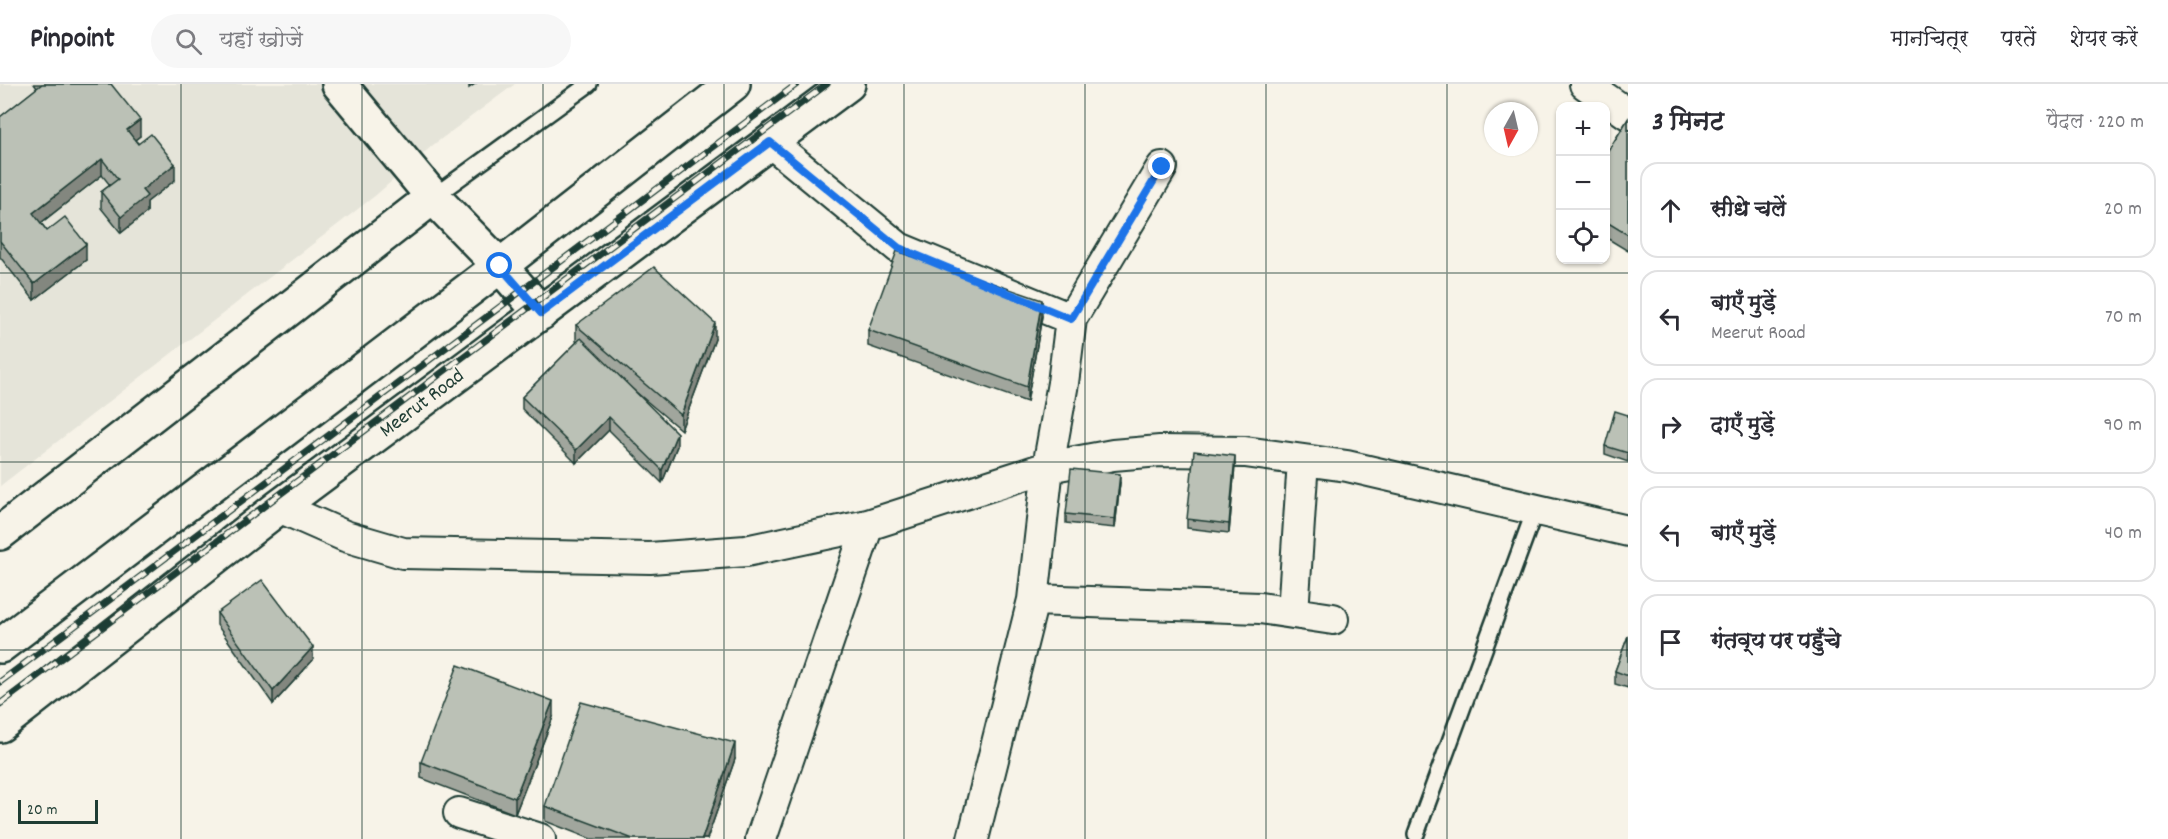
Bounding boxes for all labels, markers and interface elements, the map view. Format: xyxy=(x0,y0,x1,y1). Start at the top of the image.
search box xyxy=(151,14,571,68)
text: Pinpoint xyxy=(30,21,115,61)
icon: search xyxy=(172,25,205,58)
text: यहाँ खोजें xyxy=(220,26,303,57)
text: मानचित्र xyxy=(1891,26,1968,56)
text: परतें xyxy=(2001,26,2036,56)
text: शेयर करें xyxy=(2069,26,2138,56)
north arrow xyxy=(1484,102,1538,156)
map controls xyxy=(1556,102,1610,264)
button: + xyxy=(1556,102,1610,156)
text: 3 मिनट xyxy=(1652,105,1724,142)
text: पैदल · 220 m xyxy=(2046,109,2144,137)
route end xyxy=(1148,153,1174,179)
button: − xyxy=(1556,156,1610,210)
icon: ahead xyxy=(1654,194,1687,227)
text: सीधे चलें xyxy=(1711,195,1786,226)
text: 20 m xyxy=(2104,196,2142,224)
button: locate xyxy=(1556,210,1610,264)
route start xyxy=(486,252,512,278)
text: बाएँ मुड़ें xyxy=(1711,289,1776,320)
icon: left xyxy=(1654,302,1687,335)
text: 70 m xyxy=(2105,304,2142,332)
text: Meerut Road xyxy=(1711,320,1806,348)
street label: Meerut Road xyxy=(374,362,472,446)
icon: right xyxy=(1654,410,1687,443)
text: दाएँ मुड़ें xyxy=(1711,411,1775,442)
text: 90 m xyxy=(2104,412,2142,440)
icon: left xyxy=(1654,518,1687,551)
text: बाएँ मुड़ें xyxy=(1711,519,1776,550)
text: 40 m xyxy=(2104,520,2142,548)
icon: arrive xyxy=(1654,626,1687,659)
text: गंतव्य पर पहुँचे xyxy=(1711,627,1841,658)
scale bar xyxy=(18,797,98,824)
text: 20 m xyxy=(27,799,57,822)

